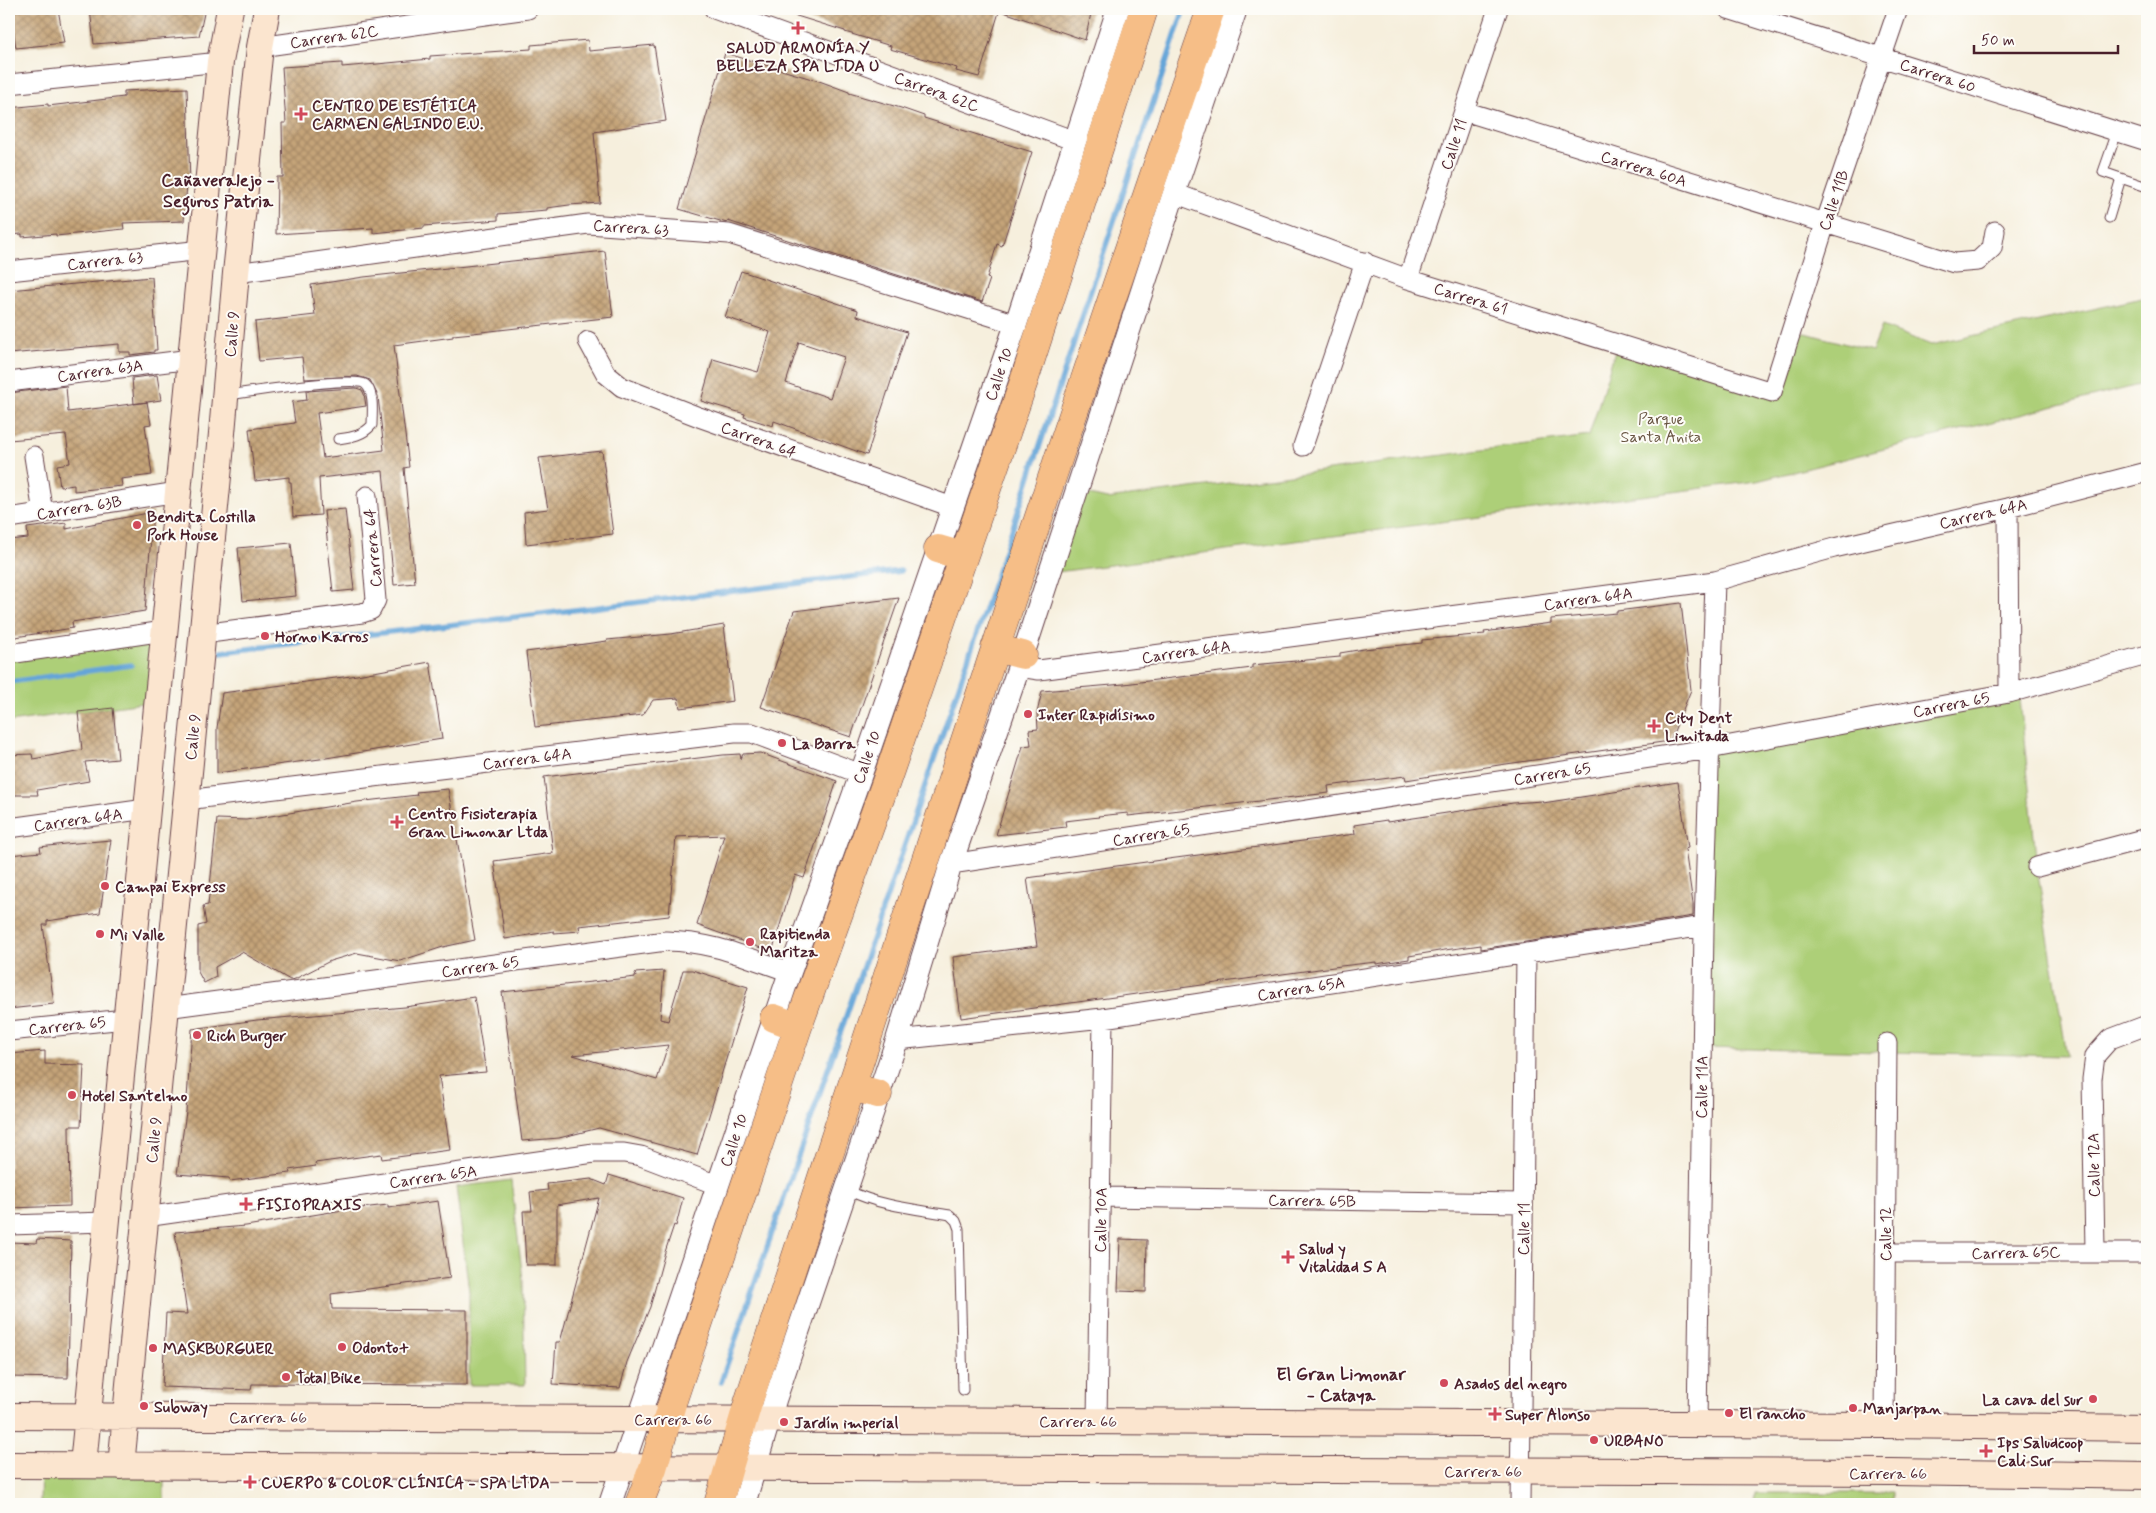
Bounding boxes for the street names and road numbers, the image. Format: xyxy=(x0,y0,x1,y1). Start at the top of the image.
street label: Carrera 62C xyxy=(289,21,380,54)
street label: Carrera 60 xyxy=(1897,54,1978,99)
street label: Carrera 62C xyxy=(891,67,982,118)
street label: Calle 11 xyxy=(1436,116,1473,173)
street label: Carrera 60A xyxy=(1598,146,1689,192)
street label: Calle 11B xyxy=(1814,167,1855,234)
street label: Carrera 63 xyxy=(592,215,670,242)
street label: Carrera 63 xyxy=(66,247,144,276)
street label: Carrera 61 xyxy=(1431,278,1510,321)
street label: Calle 9 xyxy=(220,310,245,358)
street label: Calle 10 xyxy=(981,345,1018,404)
street label: Carrera 63A xyxy=(56,355,145,388)
street label: Carrera 64 xyxy=(718,417,799,464)
street label: Carrera 63B xyxy=(35,491,123,526)
street label: Carrera 64A xyxy=(1937,494,2029,535)
street label: Carrera 64 xyxy=(360,507,387,588)
street label: Carrera 64A xyxy=(1542,583,1634,616)
street label: Carrera 64A xyxy=(1140,636,1232,669)
street label: Carrera 65 xyxy=(1911,688,1991,723)
street label: Calle 9 xyxy=(181,713,206,761)
street label: Calle 10 xyxy=(849,728,886,787)
street label: Carrera 64A xyxy=(481,744,573,775)
street label: Carrera 65 xyxy=(1512,758,1592,791)
street label: Carrera 64A xyxy=(32,804,124,837)
street label: Carrera 65 xyxy=(1111,819,1191,852)
street label: Carrera 65 xyxy=(440,952,520,983)
street label: Carrera 65A xyxy=(1256,972,1346,1007)
street label: Carrera 65 xyxy=(27,1012,107,1041)
street label: Calle 11A xyxy=(1691,1055,1714,1119)
street label: Calle 10 xyxy=(716,1111,753,1170)
street label: Calle 9 xyxy=(142,1116,167,1164)
street label: Calle 12A xyxy=(2083,1132,2106,1198)
street label: Carrera 65A xyxy=(388,1161,478,1194)
street label: Calle 10A xyxy=(1090,1187,1113,1253)
street label: Carrera 65B xyxy=(1268,1190,1356,1213)
street label: Calle 11 xyxy=(1514,1202,1535,1256)
street label: Calle 12 xyxy=(1876,1207,1897,1261)
street label: Carrera 65C xyxy=(1971,1242,2061,1265)
street label: Carrera 66 xyxy=(229,1408,307,1429)
street label: Carrera 66 xyxy=(634,1410,712,1431)
street label: Carrera 66 xyxy=(1039,1412,1117,1433)
street label: Carrera 66 xyxy=(1444,1462,1522,1483)
street label: Carrera 66 xyxy=(1849,1464,1927,1485)

